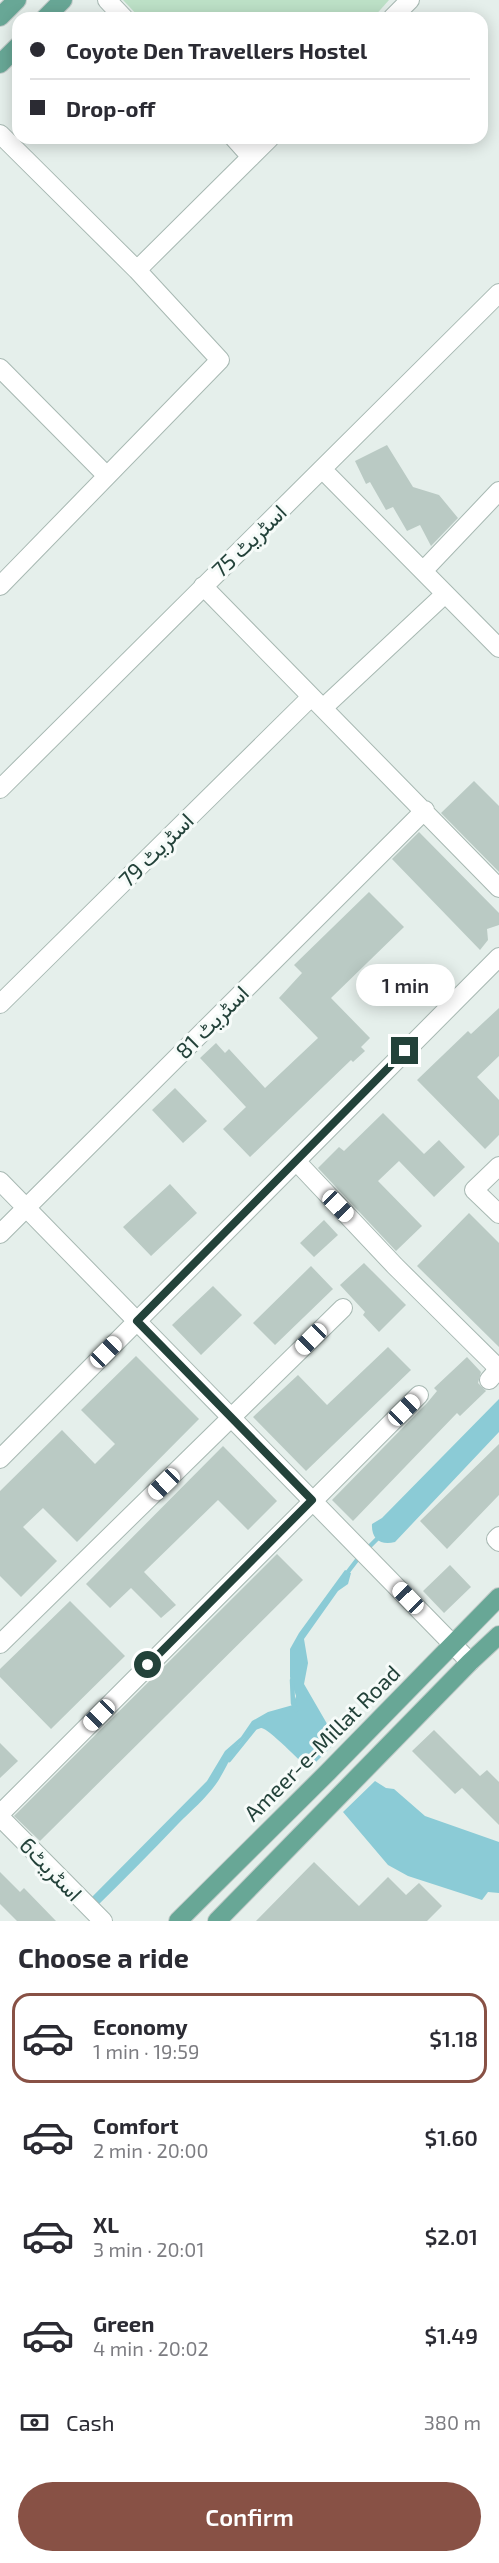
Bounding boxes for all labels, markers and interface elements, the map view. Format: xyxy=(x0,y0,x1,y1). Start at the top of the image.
text: Coyote Den Travellers Hostel xyxy=(66,37,367,63)
text: Drop-off xyxy=(66,95,155,121)
street label: اسٹریٹ 75 xyxy=(206,498,292,584)
street label: اسٹریٹ 79 xyxy=(113,807,199,893)
callout: 1 min xyxy=(356,964,454,1006)
text: 1 min xyxy=(382,973,429,997)
street label: اسٹریٹ 81 xyxy=(169,979,255,1065)
route end xyxy=(391,1037,418,1064)
car xyxy=(319,1187,357,1225)
car xyxy=(292,1320,330,1358)
car xyxy=(87,1333,125,1371)
car xyxy=(385,1391,423,1429)
car xyxy=(145,1465,183,1503)
car xyxy=(389,1579,427,1617)
route start xyxy=(134,1651,161,1678)
street label: Ameer-e-Millat Road xyxy=(238,1659,405,1826)
car xyxy=(80,1696,118,1734)
street label: اسٹریٹ6 xyxy=(14,1831,88,1907)
text: Choose a ride xyxy=(18,1941,189,1973)
icon: car xyxy=(21,2011,75,2065)
text: Economy xyxy=(93,2013,188,2039)
text: $1.18 xyxy=(429,2025,478,2051)
text: 1 min · 19:59 xyxy=(93,2039,199,2063)
icon: car xyxy=(21,2110,75,2164)
text: Comfort xyxy=(93,2112,178,2138)
text: $1.60 xyxy=(425,2124,478,2150)
text: 2 min · 20:00 xyxy=(93,2138,209,2162)
icon: car xyxy=(21,2209,75,2263)
text: XL xyxy=(93,2211,119,2237)
text: $2.01 xyxy=(425,2223,478,2249)
text: 3 min · 20:01 xyxy=(93,2237,204,2261)
icon: car xyxy=(21,2308,75,2362)
text: Green xyxy=(93,2310,155,2336)
text: $1.49 xyxy=(424,2322,478,2348)
text: 4 min · 20:02 xyxy=(93,2336,209,2360)
icon: cash xyxy=(18,2406,51,2439)
text: Cash xyxy=(66,2409,115,2435)
text: 380 m xyxy=(424,2410,481,2434)
button: Confirm xyxy=(18,2482,481,2551)

